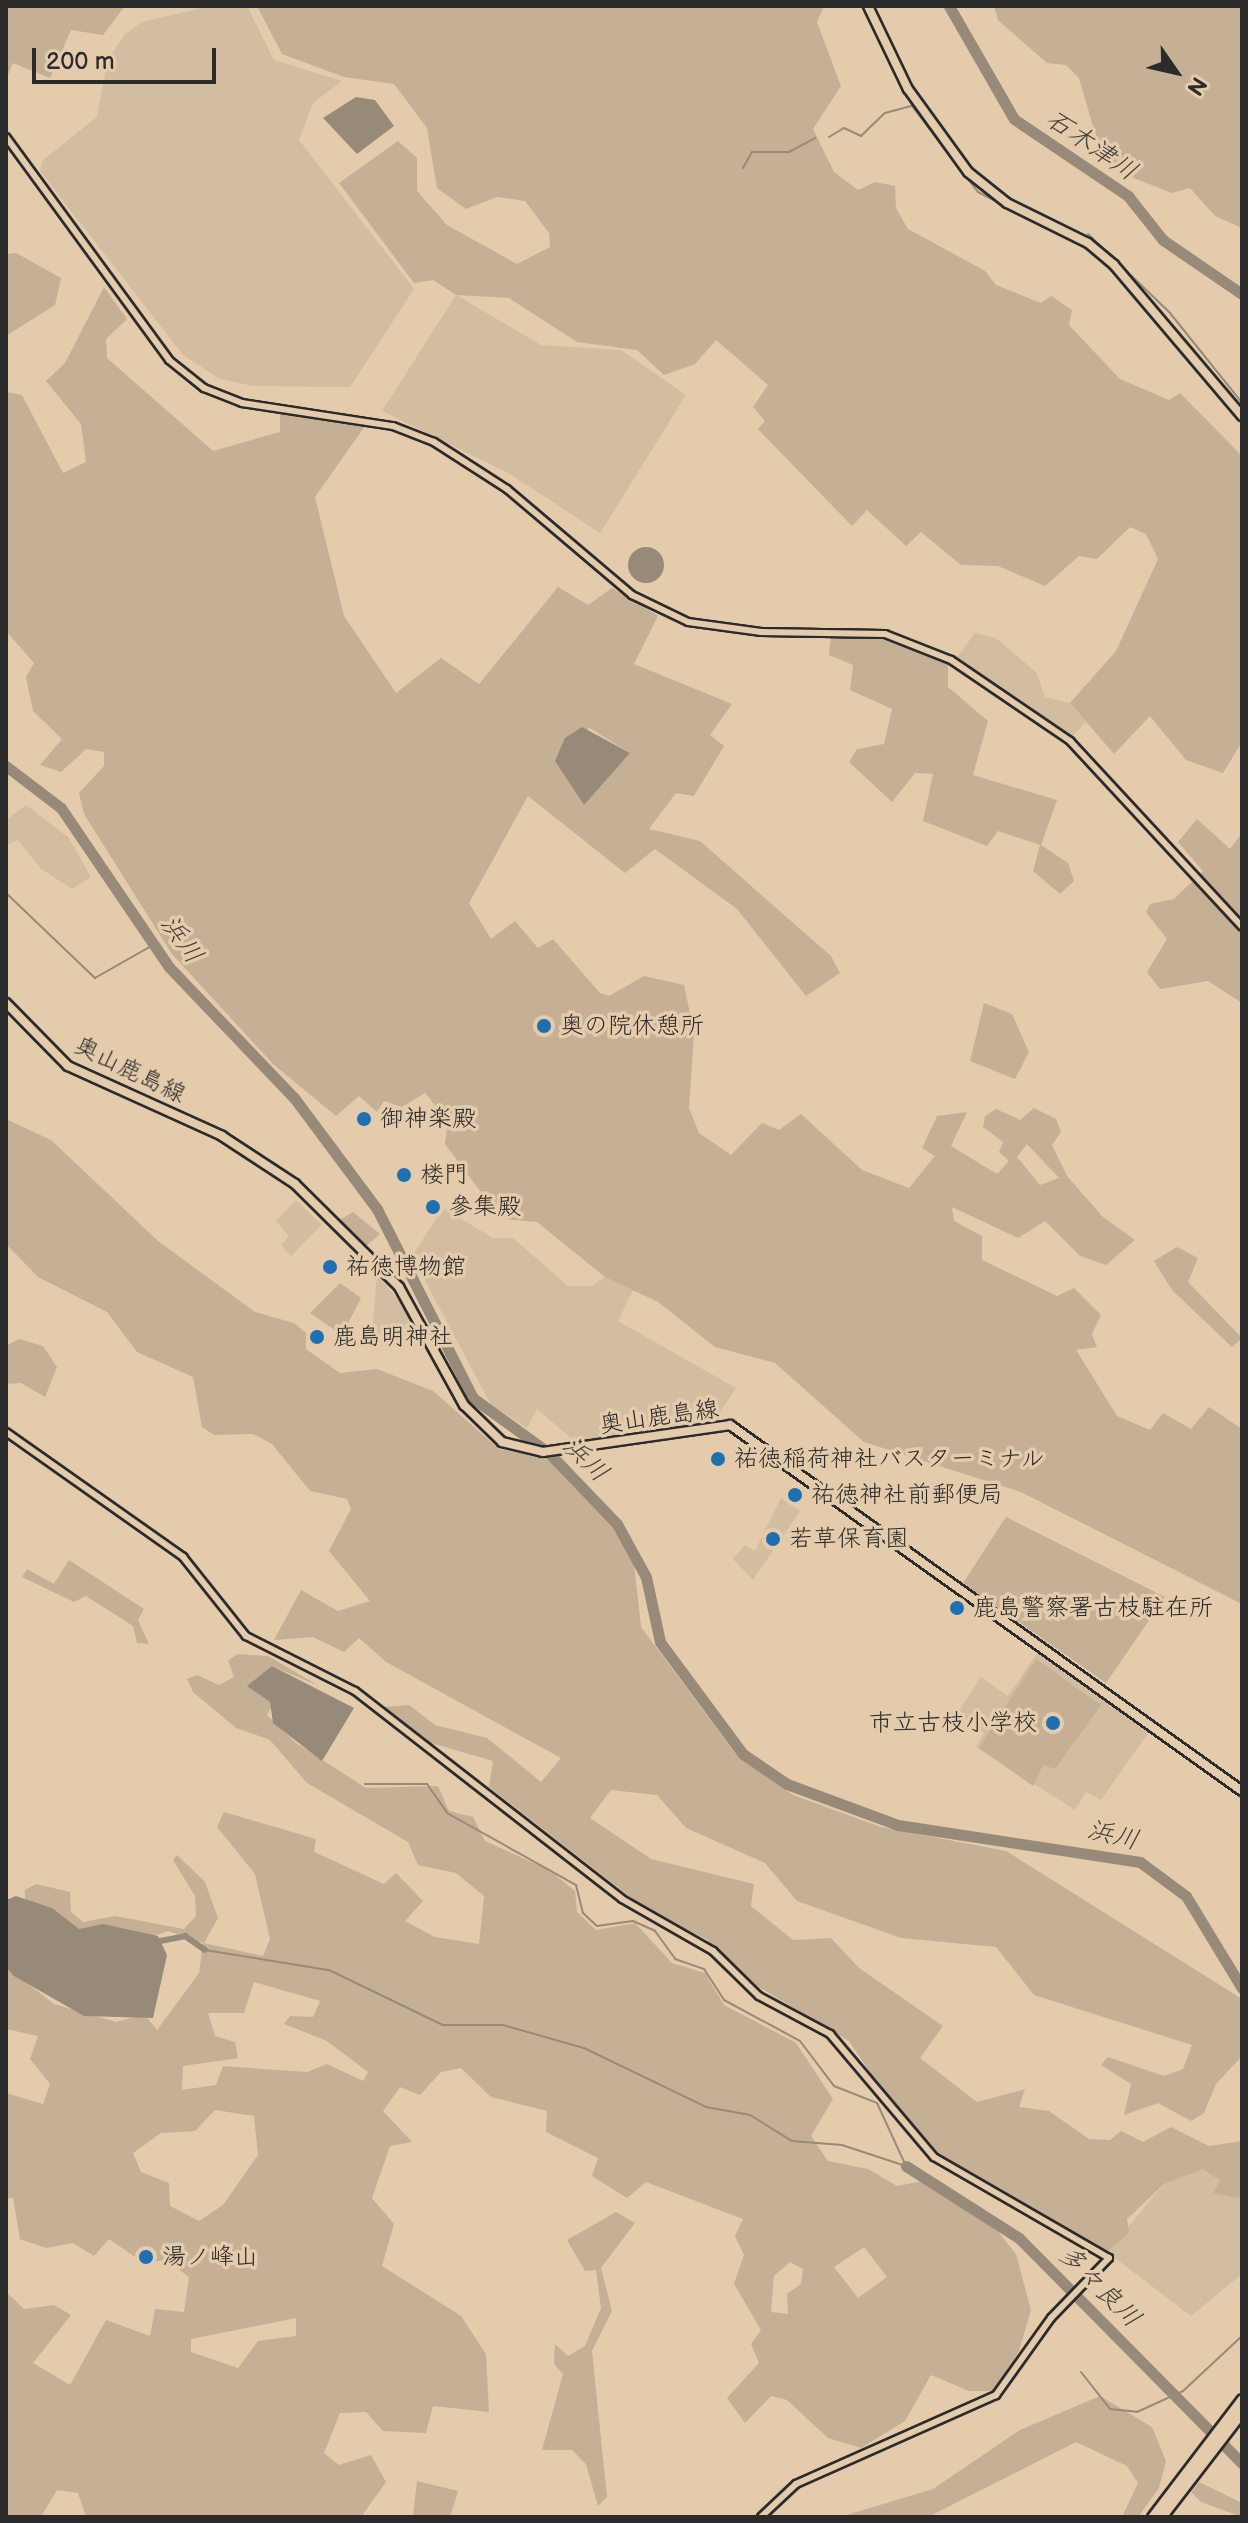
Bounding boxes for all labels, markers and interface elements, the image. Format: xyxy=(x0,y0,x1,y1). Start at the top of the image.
scale bar xyxy=(36,32,220,82)
north arrow xyxy=(1136,32,1216,112)
text: 200 m xyxy=(46,47,115,76)
text: N xyxy=(1180,71,1212,100)
water label: 石木津川 xyxy=(1039,104,1143,188)
water label: 浜川 xyxy=(153,910,209,970)
place label: 奥の院休憩所 xyxy=(560,1012,704,1040)
marker: 奥の院休憩所 xyxy=(535,1017,553,1035)
street label: 奥山鹿島線 xyxy=(70,1031,190,1109)
place label: 御神楽殿 xyxy=(380,1105,476,1133)
marker: 御神楽殿 xyxy=(355,1110,373,1128)
place label: 楼門 xyxy=(420,1161,468,1189)
marker: 楼門 xyxy=(395,1166,413,1184)
place label: 參集殿 xyxy=(449,1193,521,1221)
marker: 參集殿 xyxy=(424,1198,442,1216)
place label: 祐徳博物館 xyxy=(346,1253,466,1281)
marker: 祐徳博物館 xyxy=(321,1258,339,1276)
place label: 鹿島明神社 xyxy=(333,1323,453,1351)
marker: 鹿島明神社 xyxy=(308,1328,326,1346)
street label: 奥山鹿島線 xyxy=(598,1394,720,1440)
water label: 浜川 xyxy=(555,1431,615,1489)
place label: 祐徳稲荷神社バスターミナル xyxy=(734,1445,1046,1473)
marker: 祐徳稲荷神社バスターミナル xyxy=(709,1450,727,1468)
place label: 祐徳神社前郵便局 xyxy=(811,1481,1003,1509)
marker: 祐徳神社前郵便局 xyxy=(786,1486,804,1504)
place label: 若草保育園 xyxy=(789,1525,909,1553)
marker: 若草保育園 xyxy=(764,1530,782,1548)
place label: 鹿島警察署古枝駐在所 xyxy=(973,1594,1213,1622)
marker: 鹿島警察署古枝駐在所 xyxy=(948,1599,966,1617)
place label: 市立古枝小学校 xyxy=(869,1709,1037,1737)
marker: 市立古枝小学校 xyxy=(1044,1714,1062,1732)
water label: 浜川 xyxy=(1084,1815,1142,1857)
water label: 多々良川 xyxy=(1051,2239,1147,2335)
place label: 湯ノ峰山 xyxy=(162,2243,258,2271)
marker: 湯ノ峰山 xyxy=(137,2248,155,2266)

